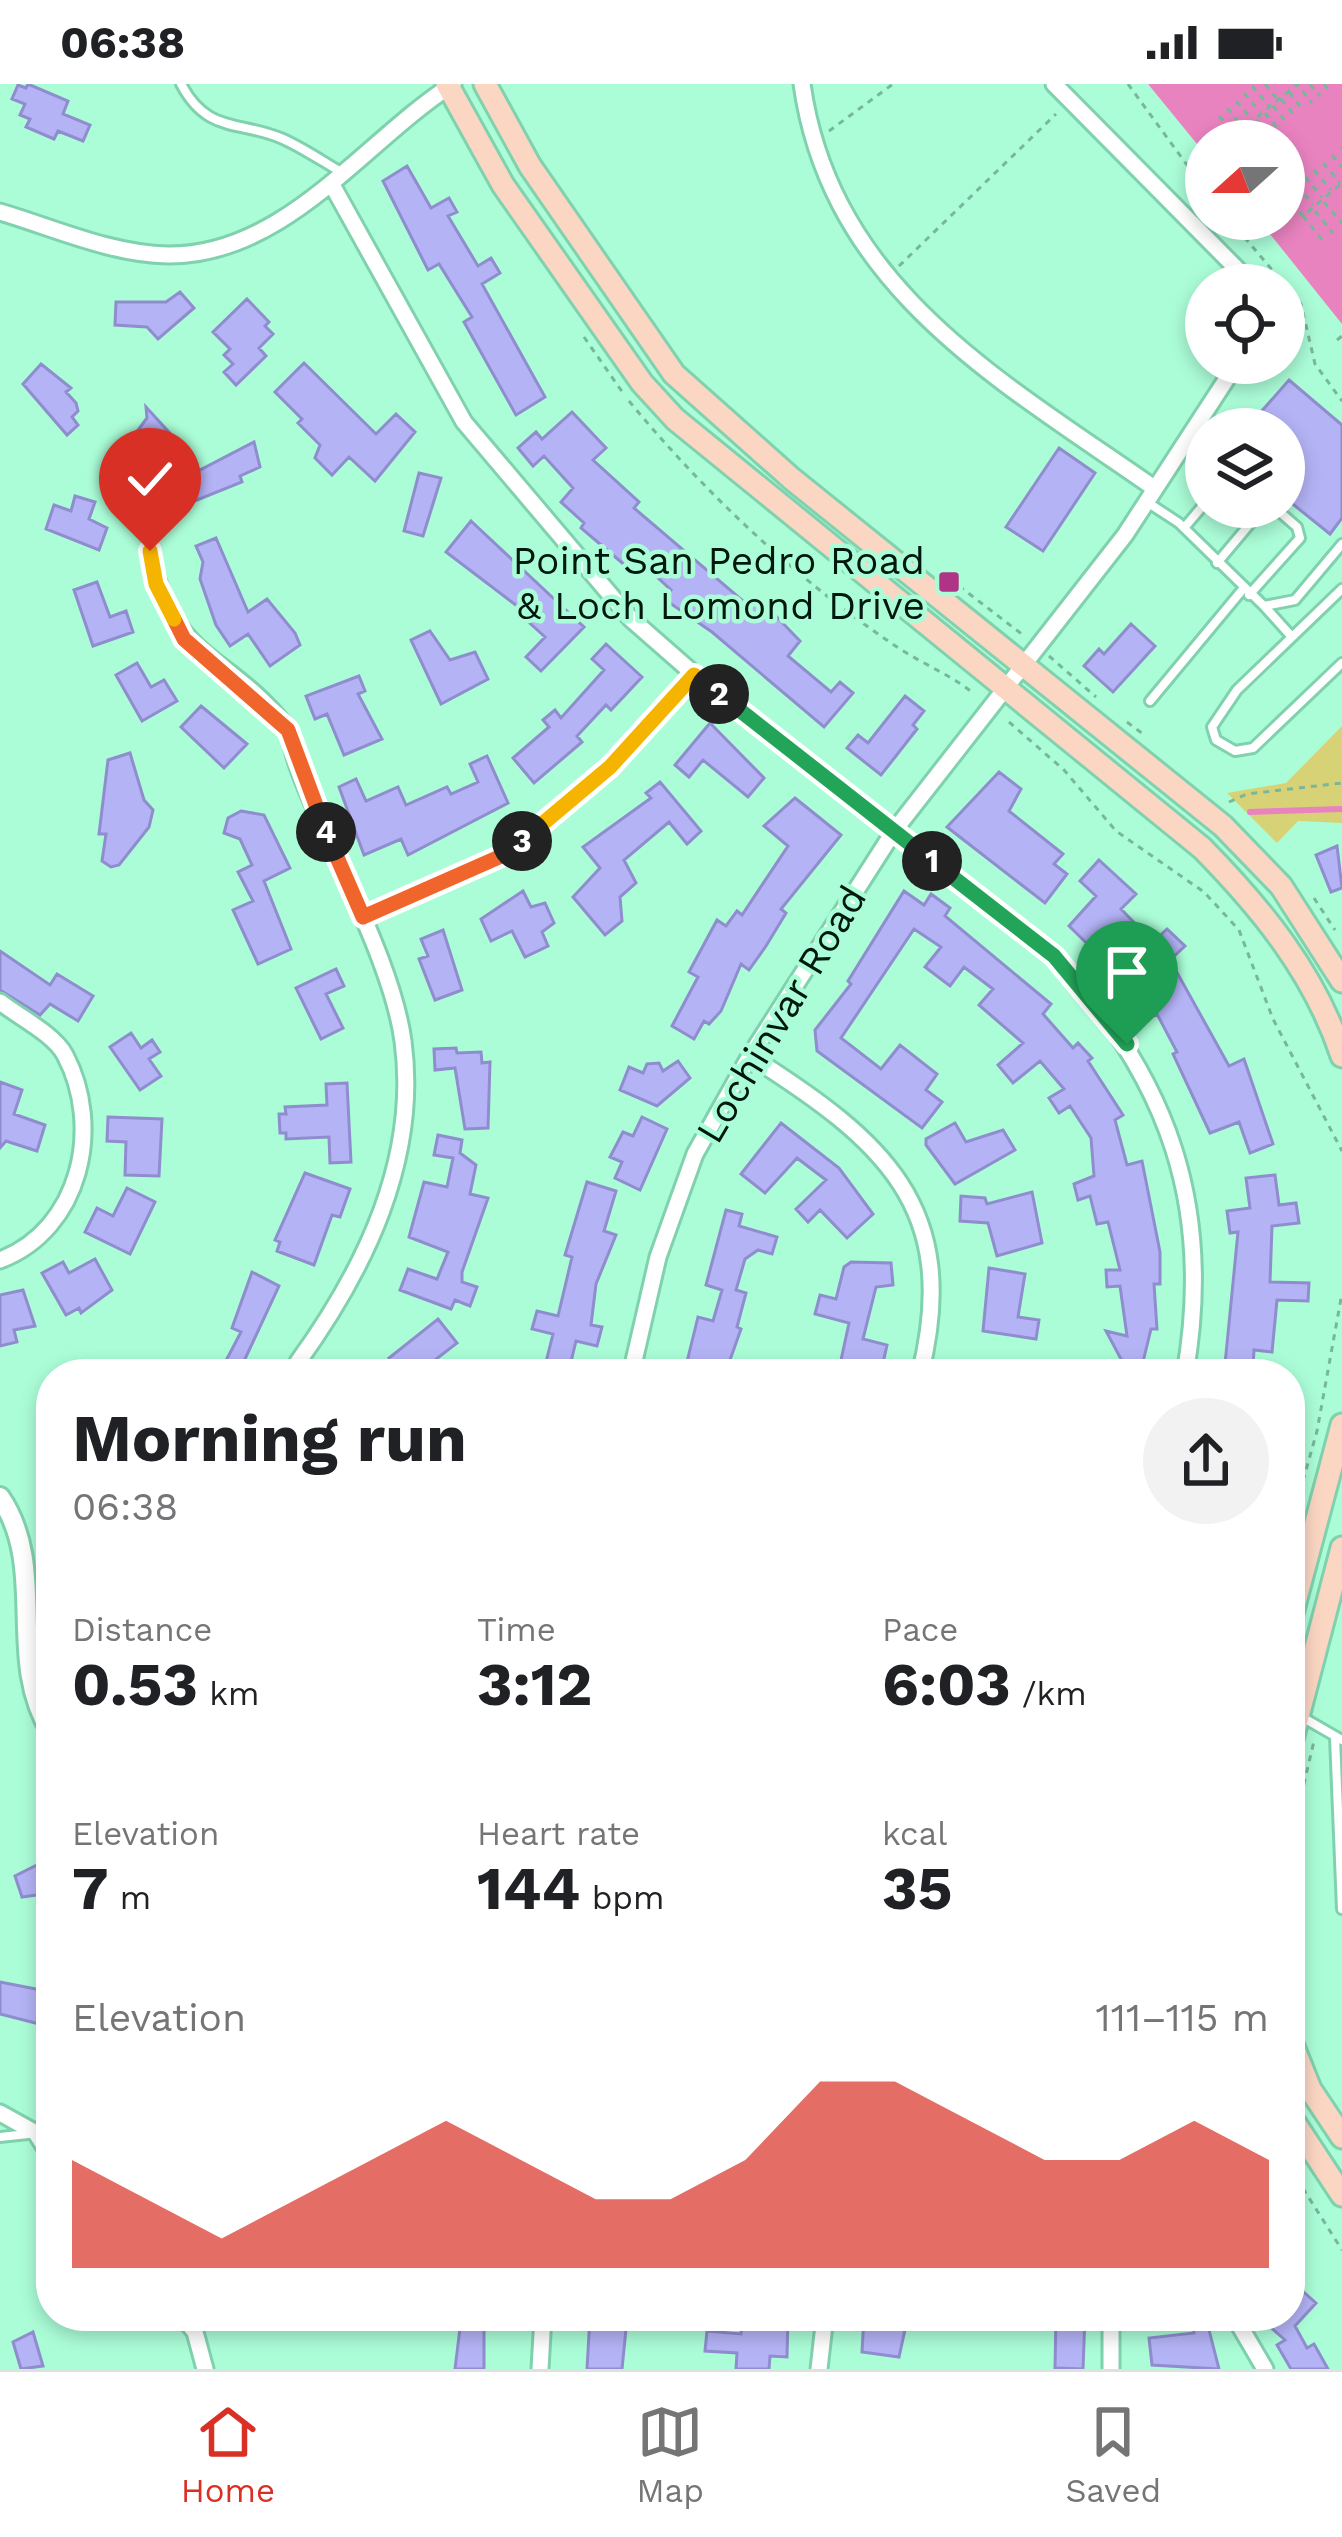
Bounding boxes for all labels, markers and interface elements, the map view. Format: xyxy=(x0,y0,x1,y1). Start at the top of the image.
text: 06:38 xyxy=(60,16,185,69)
north arrow xyxy=(1185,120,1305,240)
map controls xyxy=(1185,120,1305,528)
button: locate xyxy=(1185,264,1305,384)
button: layers xyxy=(1185,408,1305,528)
pin xyxy=(99,428,201,551)
icon: check xyxy=(117,446,183,512)
place label: Point San Pedro Road & Loch Lomond Drive xyxy=(513,538,925,628)
marker: Point San Pedro Road & Loch Lomond Drive xyxy=(936,569,962,595)
pin: 2 xyxy=(689,664,749,724)
text: 2 xyxy=(709,674,729,713)
pin: 4 xyxy=(296,802,356,862)
pin: 3 xyxy=(492,811,552,871)
text: 4 xyxy=(315,812,337,851)
text: 3 xyxy=(512,821,532,860)
pin: 1 xyxy=(902,831,962,891)
text: 1 xyxy=(925,841,939,880)
street label: Lochinvar Road xyxy=(687,877,875,1151)
pin xyxy=(1076,921,1178,1044)
icon: arrive xyxy=(1094,939,1160,1005)
button: share xyxy=(1143,1398,1269,1524)
text: Morning run xyxy=(72,1400,467,1477)
text: 06:38 xyxy=(72,1484,178,1529)
text: Distance xyxy=(72,1610,212,1649)
text: Time xyxy=(477,1610,556,1649)
text: Pace xyxy=(882,1610,958,1649)
text: 0.53 xyxy=(72,1649,198,1720)
text: 3:12 xyxy=(477,1649,592,1720)
text: 6:03 xyxy=(882,1649,1011,1720)
text: km xyxy=(198,1674,259,1713)
text: /km xyxy=(1011,1674,1087,1713)
text: Elevation xyxy=(72,1814,219,1853)
text: Heart rate xyxy=(477,1814,640,1853)
text: kcal xyxy=(882,1814,947,1853)
text: 7 xyxy=(72,1853,108,1924)
text: 144 xyxy=(477,1853,580,1924)
text: 35 xyxy=(882,1853,953,1924)
text: m xyxy=(108,1878,151,1917)
text: bpm xyxy=(580,1878,664,1917)
text: Elevation xyxy=(72,1995,246,2040)
text: 111–115 m xyxy=(1095,1995,1269,2040)
tab: Home xyxy=(181,2399,275,2510)
tab: Map xyxy=(637,2399,704,2510)
tab: Saved xyxy=(1065,2399,1161,2510)

